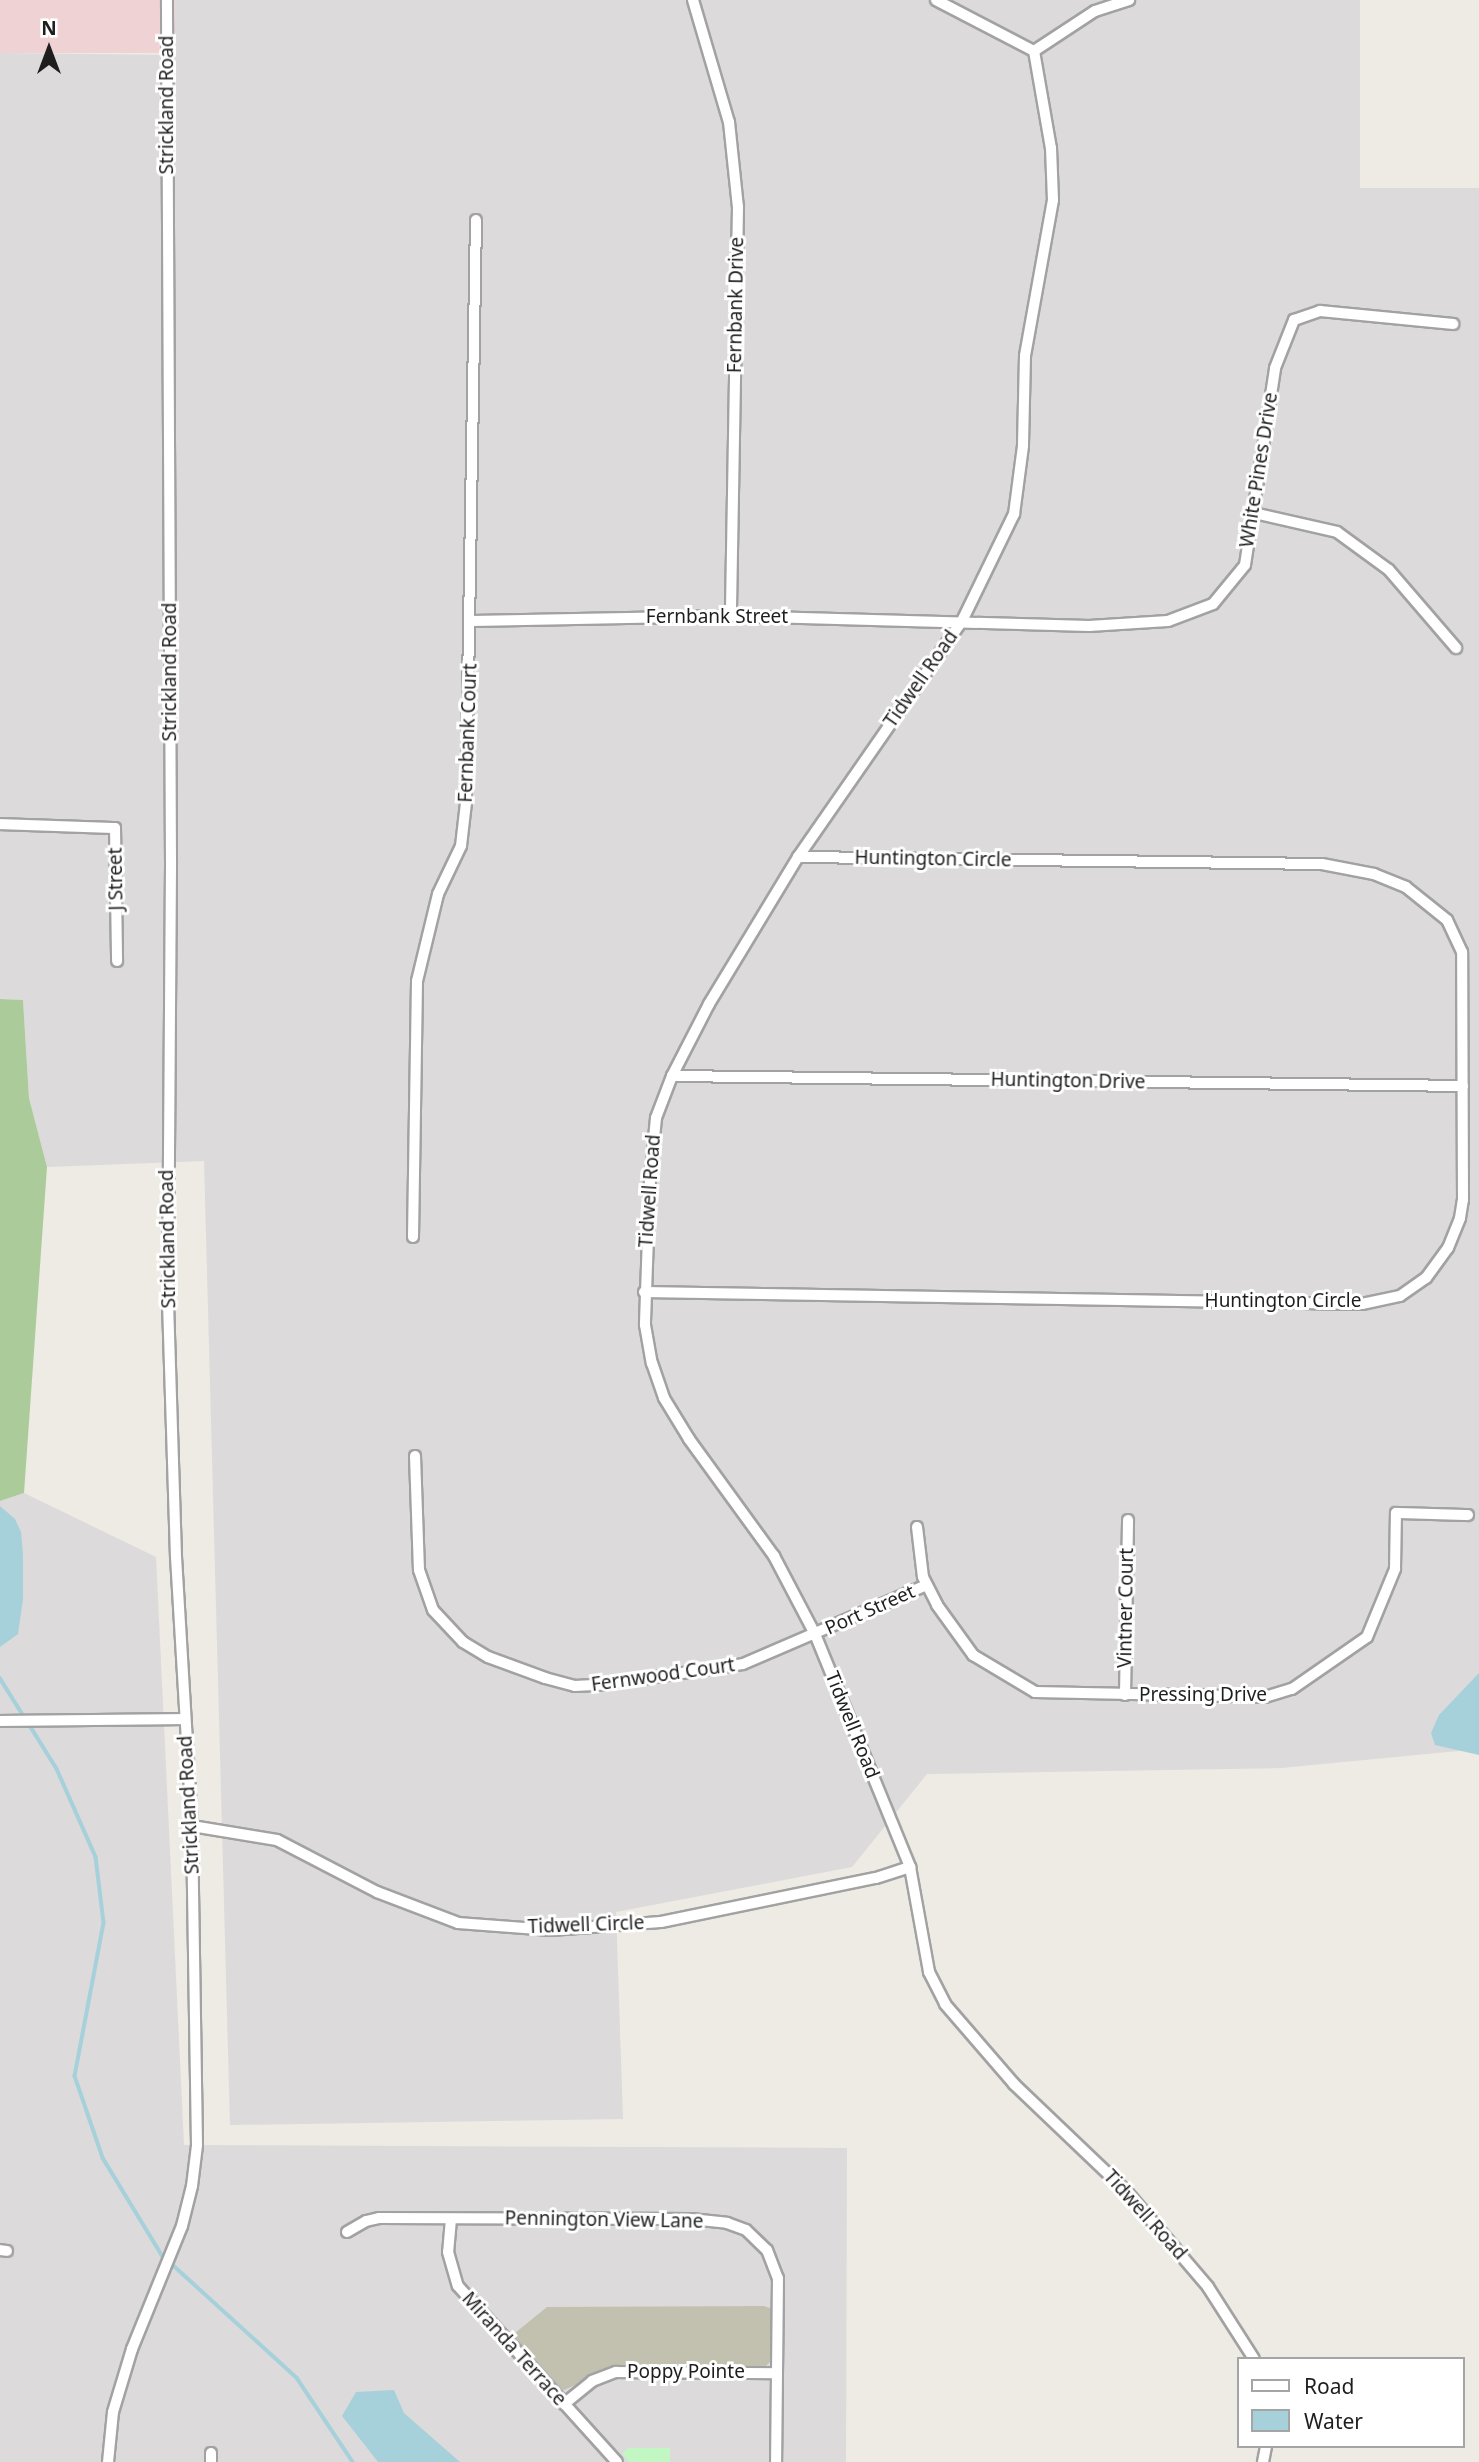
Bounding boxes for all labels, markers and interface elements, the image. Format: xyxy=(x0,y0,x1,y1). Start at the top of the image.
north arrow xyxy=(14,14,84,84)
text: N xyxy=(41,15,57,41)
street label: Strickland Road xyxy=(156,36,178,174)
street label: Fernbank Drive xyxy=(723,237,749,373)
street label: White Pines Drive xyxy=(1235,391,1283,549)
street label: Strickland Road xyxy=(159,603,181,741)
street label: Fernbank Street xyxy=(646,606,788,628)
street label: Tidwell Road xyxy=(879,626,963,732)
street label: Fernbank Court xyxy=(454,663,482,803)
street label: Huntington Circle xyxy=(854,846,1012,872)
street label: J Street xyxy=(104,847,128,911)
street label: Huntington Drive xyxy=(990,1068,1146,1094)
street label: Tidwell Road xyxy=(635,1134,665,1248)
street label: Strickland Road xyxy=(155,1169,181,1309)
street label: Huntington Circle xyxy=(1205,1290,1361,1312)
street label: Vintner Court xyxy=(1114,1548,1138,1668)
street label: Port Street xyxy=(822,1580,918,1640)
street label: Fernwood Court xyxy=(590,1654,736,1696)
street label: Tidwell Road xyxy=(820,1668,884,1782)
street label: Pressing Drive xyxy=(1139,1684,1267,1706)
street label: Strickland Road xyxy=(174,1735,204,1875)
street label: Tidwell Circle xyxy=(527,1912,645,1938)
street label: Tidwell Road xyxy=(1099,2165,1191,2265)
street label: Pennington View Lane xyxy=(504,2207,704,2233)
street label: Miranda Terrace xyxy=(457,2287,571,2411)
legend xyxy=(1238,2357,1465,2448)
street label: Poppy Pointe xyxy=(627,2361,745,2383)
text: Road xyxy=(1304,2372,1354,2400)
text: Water xyxy=(1304,2407,1363,2435)

